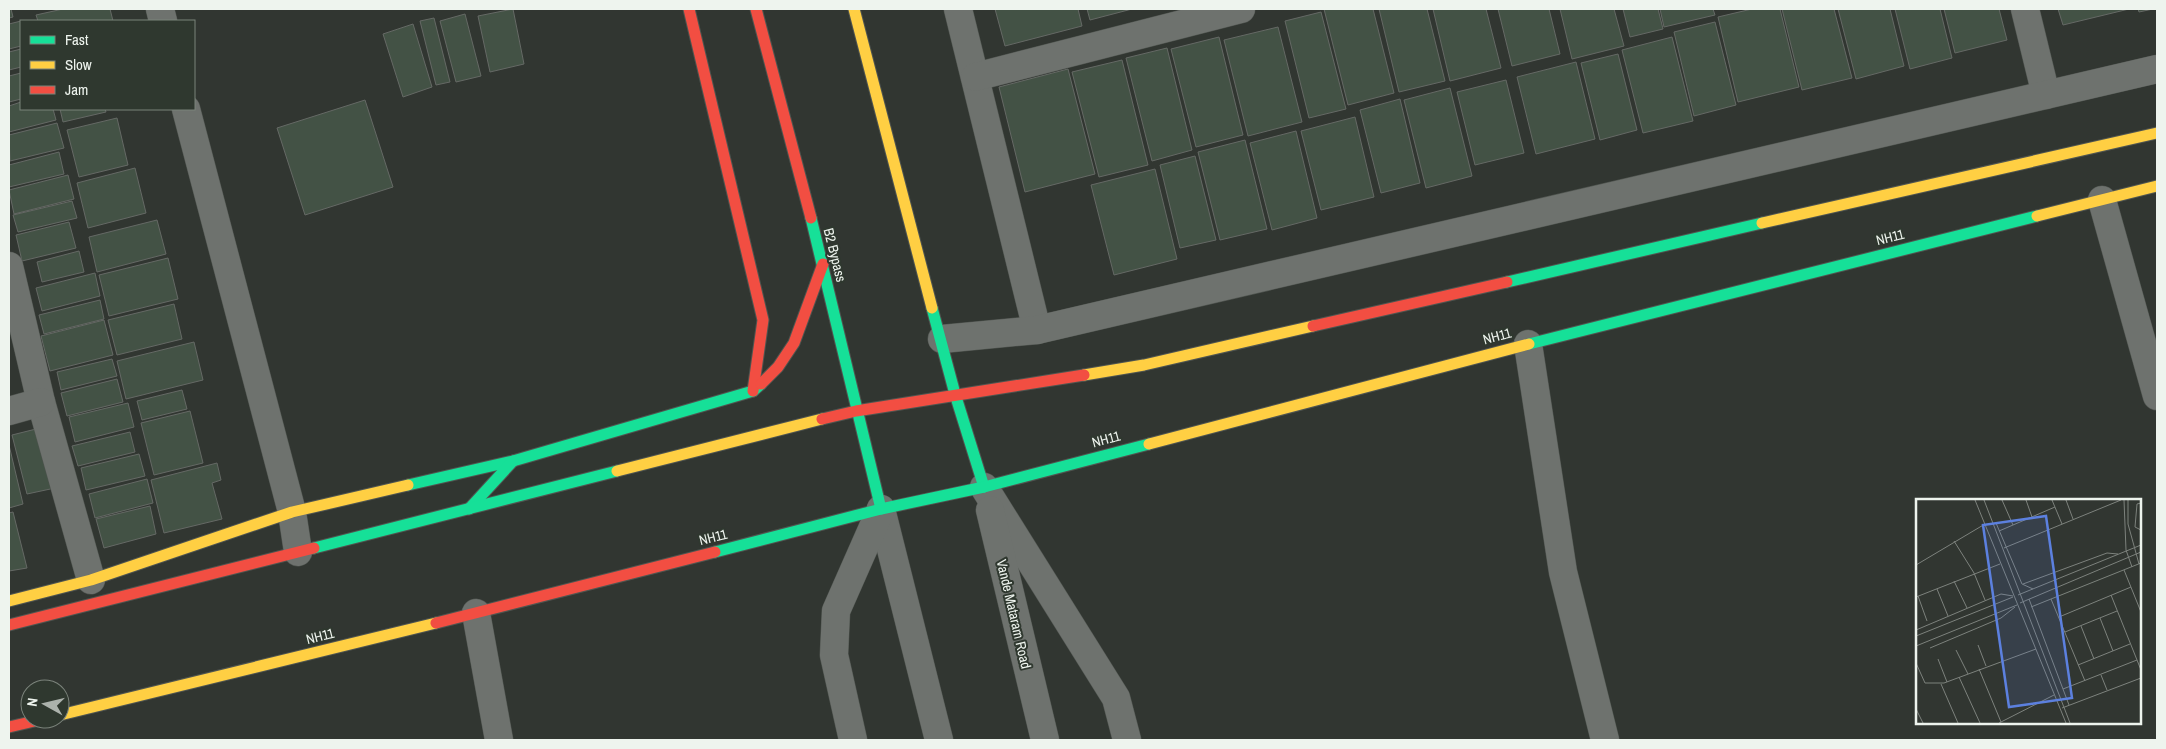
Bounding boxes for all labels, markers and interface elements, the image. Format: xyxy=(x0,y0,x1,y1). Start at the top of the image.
legend xyxy=(20,20,195,110)
text: Fast xyxy=(65,29,89,50)
text: Slow xyxy=(65,54,92,75)
text: Jam xyxy=(65,79,88,100)
street label: NH11 xyxy=(1874,225,1907,249)
street label: B2 Bypass xyxy=(820,226,850,284)
street label: NH11 xyxy=(1481,323,1514,348)
street label: NH11 xyxy=(1090,426,1123,451)
inset map xyxy=(1916,499,2141,724)
street label: NH11 xyxy=(697,525,730,549)
street label: Vande Mataram Road xyxy=(993,558,1035,670)
street label: NH11 xyxy=(304,624,337,648)
north arrow xyxy=(20,679,70,729)
text: N xyxy=(23,697,42,708)

